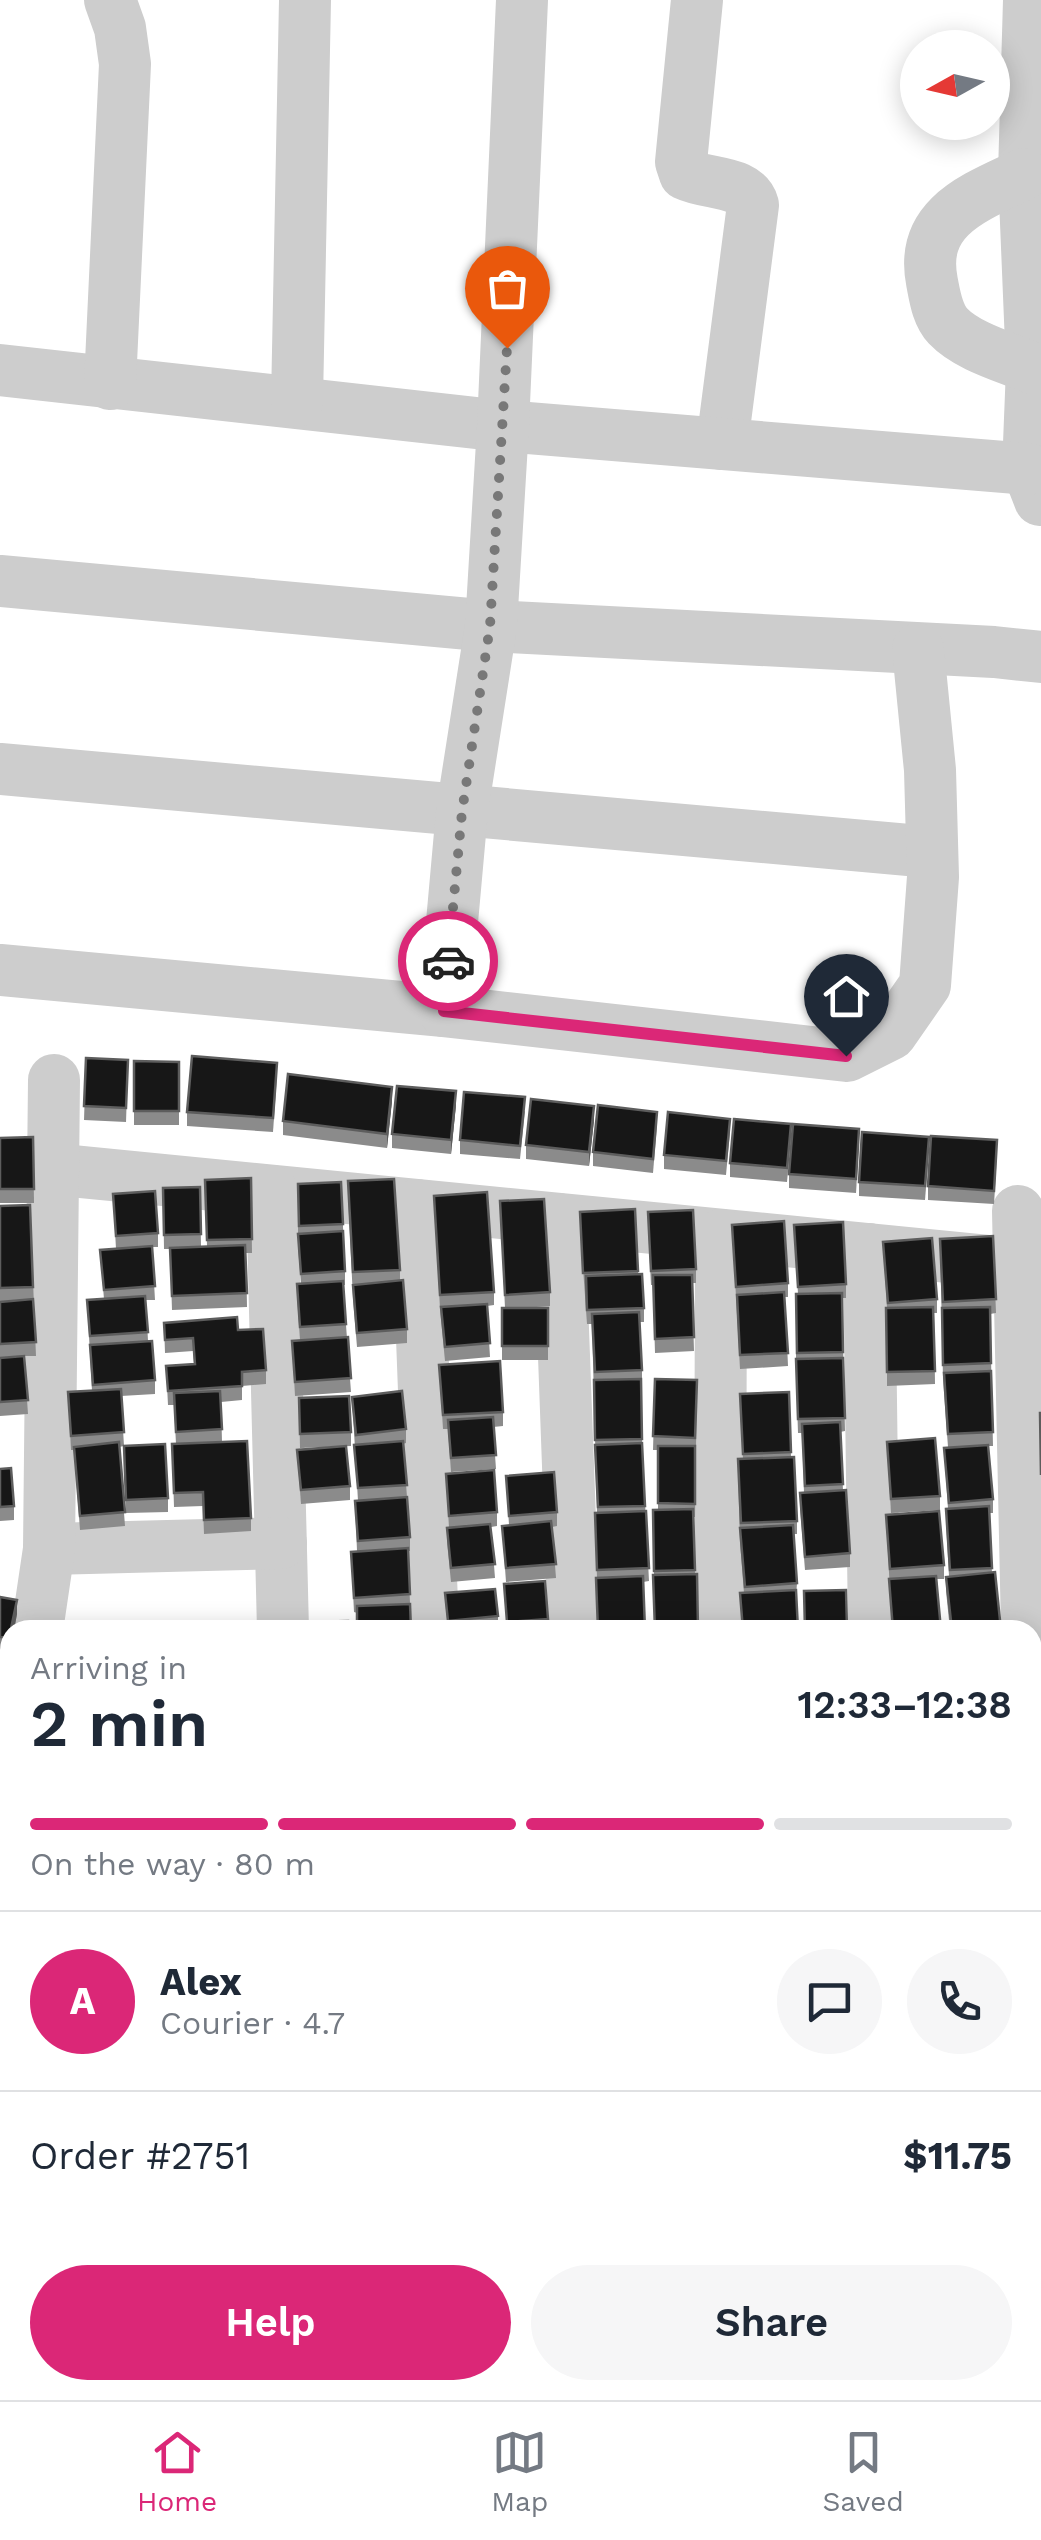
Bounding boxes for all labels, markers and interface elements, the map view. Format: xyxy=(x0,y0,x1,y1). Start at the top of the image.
north arrow xyxy=(900,30,1010,140)
map controls xyxy=(900,30,1010,140)
pin xyxy=(465,246,550,349)
icon: bag xyxy=(480,261,535,316)
courier xyxy=(398,911,498,1011)
icon: car xyxy=(421,934,476,989)
pin xyxy=(804,954,889,1057)
icon: home xyxy=(819,969,874,1024)
text: Arriving in xyxy=(30,1649,187,1687)
text: 12:33–12:38 xyxy=(798,1683,1012,1727)
text: 2 min xyxy=(30,1686,208,1762)
text: On the way · 80 m xyxy=(30,1845,315,1883)
button: chat xyxy=(777,1949,882,2054)
button: phone xyxy=(907,1949,1012,2054)
text: Alex xyxy=(160,1960,242,2004)
text: A xyxy=(70,1979,95,2023)
text: Courier · 4.7 xyxy=(160,2004,345,2042)
text: Order #2751 xyxy=(30,2134,250,2178)
text: $11.75 xyxy=(903,2134,1012,2178)
button: Help xyxy=(30,2265,511,2380)
button: Share xyxy=(531,2265,1012,2380)
tab: Home xyxy=(137,2425,217,2518)
tab: Map xyxy=(491,2425,548,2518)
tab: Saved xyxy=(823,2425,904,2518)

